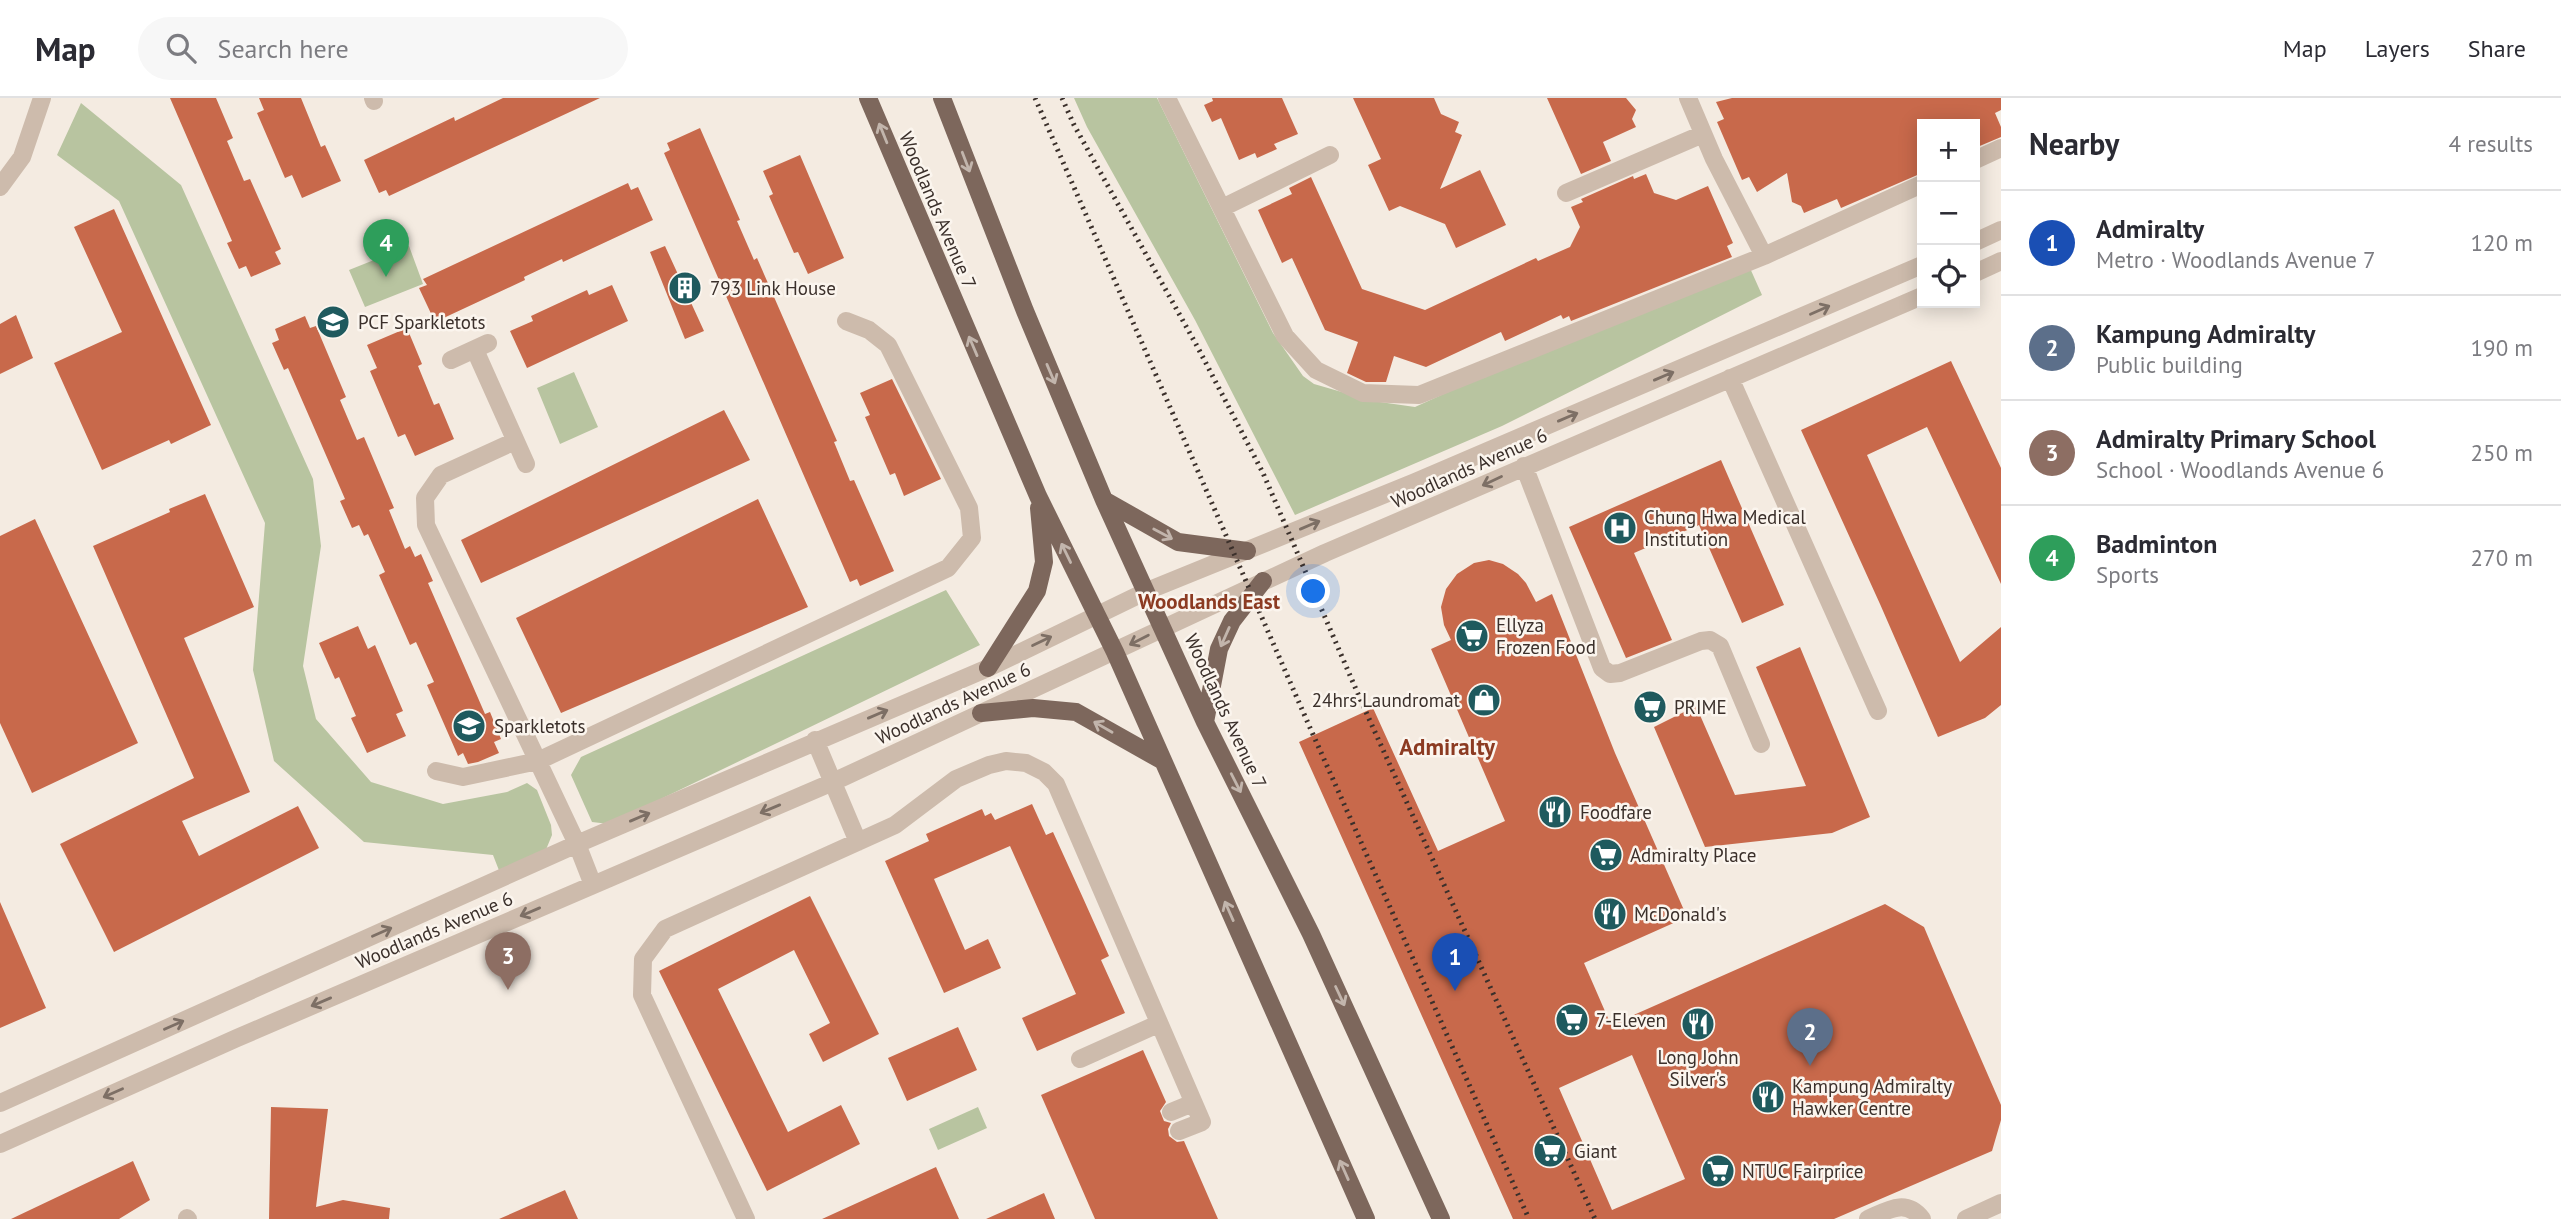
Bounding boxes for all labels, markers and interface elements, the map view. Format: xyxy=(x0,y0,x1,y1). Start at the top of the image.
search box xyxy=(138,17,628,80)
text: Map xyxy=(35,27,96,70)
icon: search xyxy=(162,29,200,67)
text: Search here xyxy=(218,32,349,65)
text: Map xyxy=(2283,33,2327,64)
text: Layers xyxy=(2365,33,2430,64)
text: Share xyxy=(2468,33,2526,64)
map controls xyxy=(1917,119,1980,308)
button: + xyxy=(1917,119,1980,182)
one-way arrow xyxy=(875,123,888,145)
text: Nearby xyxy=(2029,124,2119,163)
street label: Woodlands Avenue 7 xyxy=(894,128,982,292)
text: 4 results xyxy=(2449,129,2533,158)
one-way arrow xyxy=(961,150,973,172)
button: − xyxy=(1917,182,1980,245)
text: Admiralty xyxy=(2096,212,2204,245)
pin: 4 xyxy=(363,219,409,277)
text: 1 xyxy=(2045,228,2059,257)
text: 120 m xyxy=(2471,228,2533,257)
button: locate xyxy=(1917,245,1980,308)
text: Metro · Woodlands Avenue 7 xyxy=(2096,245,2376,274)
building icon: 793 Link House xyxy=(666,269,704,307)
place label: 793 Link House xyxy=(710,276,836,300)
school or university icon: PCF Sparkletots xyxy=(314,303,352,341)
one-way arrow xyxy=(1809,303,1830,316)
place label: PCF Sparkletots xyxy=(358,310,485,334)
text: Kampung Admiralty xyxy=(2096,317,2315,350)
text: 2 xyxy=(2045,333,2059,362)
text: 190 m xyxy=(2471,333,2533,362)
one-way arrow xyxy=(966,336,979,357)
text: Public building xyxy=(2096,350,2243,379)
one-way arrow xyxy=(1045,363,1058,384)
one-way arrow xyxy=(1653,369,1674,382)
one-way arrow xyxy=(1557,410,1579,423)
text: Admiralty Primary School xyxy=(2096,422,2376,455)
street label: Woodlands Avenue 6 xyxy=(1387,423,1551,513)
text: 3 xyxy=(2045,438,2059,467)
text: 250 m xyxy=(2471,438,2533,467)
text: School · Woodlands Avenue 6 xyxy=(2096,455,2384,484)
one-way arrow xyxy=(1481,475,1503,488)
place label: Chung Hwa Medical Institution xyxy=(1644,505,1806,551)
hospital icon: Chung Hwa Medical Institution xyxy=(1601,509,1639,547)
one-way arrow xyxy=(1299,518,1321,531)
text: Badminton xyxy=(2096,527,2217,560)
one-way arrow xyxy=(1152,528,1173,542)
one-way arrow xyxy=(1059,543,1072,564)
text: 4 xyxy=(2045,543,2059,572)
text: 270 m xyxy=(2471,543,2533,572)
text: Sports xyxy=(2096,560,2159,589)
your location xyxy=(1296,574,1330,608)
district label: Woodlands East xyxy=(1138,588,1281,615)
place label: Ellyza Frozen Food xyxy=(1496,613,1596,659)
supermarket icon: Ellyza Frozen Food xyxy=(1453,617,1491,655)
one-way arrow xyxy=(1218,626,1231,648)
street label: Woodlands Avenue 7 xyxy=(1180,630,1272,792)
one-way arrow xyxy=(1129,633,1150,647)
one-way arrow xyxy=(1031,634,1052,648)
street label: Woodlands Avenue 6 xyxy=(872,657,1034,749)
shop icon: 24hrs Laundromat xyxy=(1465,681,1503,719)
place label: 24hrs Laundromat xyxy=(1312,688,1461,712)
supermarket icon: PRIME xyxy=(1631,688,1669,726)
place label: PRIME xyxy=(1674,695,1727,719)
school or university icon: Sparkletots xyxy=(450,707,488,745)
one-way arrow xyxy=(867,707,888,720)
place label: Sparkletots xyxy=(494,714,585,738)
one-way arrow xyxy=(1094,720,1114,734)
district label: Admiralty xyxy=(1399,732,1496,761)
one-way arrow xyxy=(1229,772,1243,793)
restaurant icon: Foodfare xyxy=(1536,793,1574,831)
place label: Foodfare xyxy=(1580,800,1652,824)
one-way arrow xyxy=(760,803,781,816)
one-way arrow xyxy=(629,810,650,823)
supermarket icon: Admiralty Place xyxy=(1587,836,1625,874)
place label: Admiralty Place xyxy=(1630,843,1756,867)
street label: Woodlands Avenue 6 xyxy=(352,886,516,974)
restaurant icon: McDonald's xyxy=(1591,895,1629,933)
one-way arrow xyxy=(1222,901,1235,923)
place label: McDonald's xyxy=(1634,902,1727,926)
one-way arrow xyxy=(520,906,541,919)
one-way arrow xyxy=(370,925,392,938)
pin: 3 xyxy=(485,932,531,990)
pin: 1 xyxy=(1432,933,1478,991)
one-way arrow xyxy=(1334,985,1347,1006)
one-way arrow xyxy=(311,996,332,1009)
supermarket icon: 7-Eleven xyxy=(1553,1001,1591,1039)
restaurant icon: Long John Silver's xyxy=(1679,1005,1717,1043)
place label: 7-Eleven xyxy=(1596,1008,1666,1032)
pin: 2 xyxy=(1787,1008,1833,1066)
one-way arrow xyxy=(163,1018,184,1031)
place label: Long John Silver's xyxy=(1657,1045,1739,1091)
place label: Kampung Admiralty Hawker Centre xyxy=(1792,1074,1952,1120)
restaurant icon: Kampung Admiralty Hawker Centre xyxy=(1749,1078,1787,1116)
one-way arrow xyxy=(103,1087,124,1100)
supermarket icon: Giant xyxy=(1531,1132,1569,1170)
place label: Giant xyxy=(1574,1139,1618,1163)
supermarket icon: NTUC Fairprice xyxy=(1699,1152,1737,1190)
place label: NTUC Fairprice xyxy=(1742,1159,1863,1183)
one-way arrow xyxy=(1337,1160,1350,1182)

